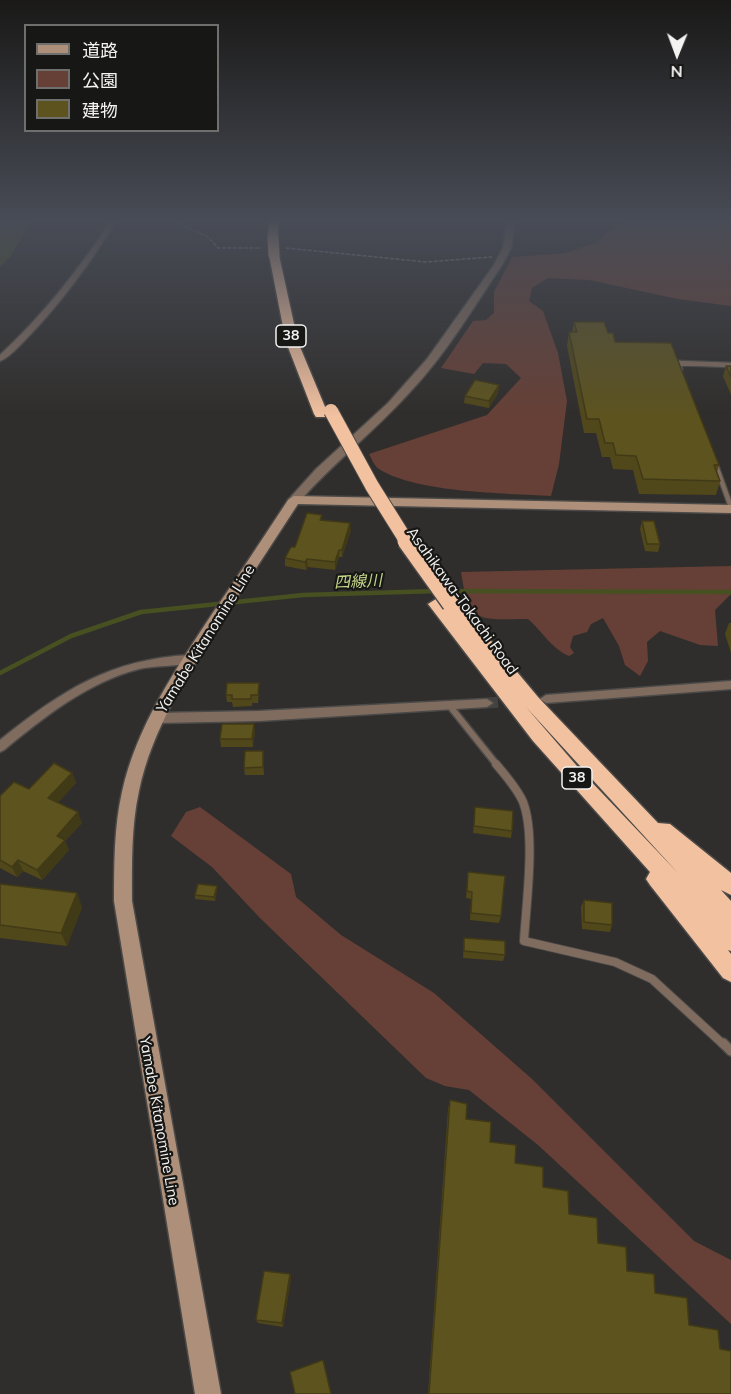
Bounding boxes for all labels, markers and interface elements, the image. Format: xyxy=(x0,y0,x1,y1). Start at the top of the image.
legend xyxy=(24,24,219,132)
north arrow xyxy=(647,24,707,84)
text: 道路 xyxy=(82,39,118,62)
text: N xyxy=(670,62,683,82)
text: 公園 xyxy=(82,69,118,92)
text: 建物 xyxy=(82,99,118,122)
road number: 38 xyxy=(276,325,306,347)
street label: Asahikawa-Tokachi Road xyxy=(403,524,521,678)
street label: Yamabe Kitanomine Line xyxy=(153,562,259,716)
water label: 四線川 xyxy=(334,571,382,593)
road number: 38 xyxy=(562,767,592,789)
street label: Yamabe Kitanomine Line xyxy=(135,1035,183,1207)

